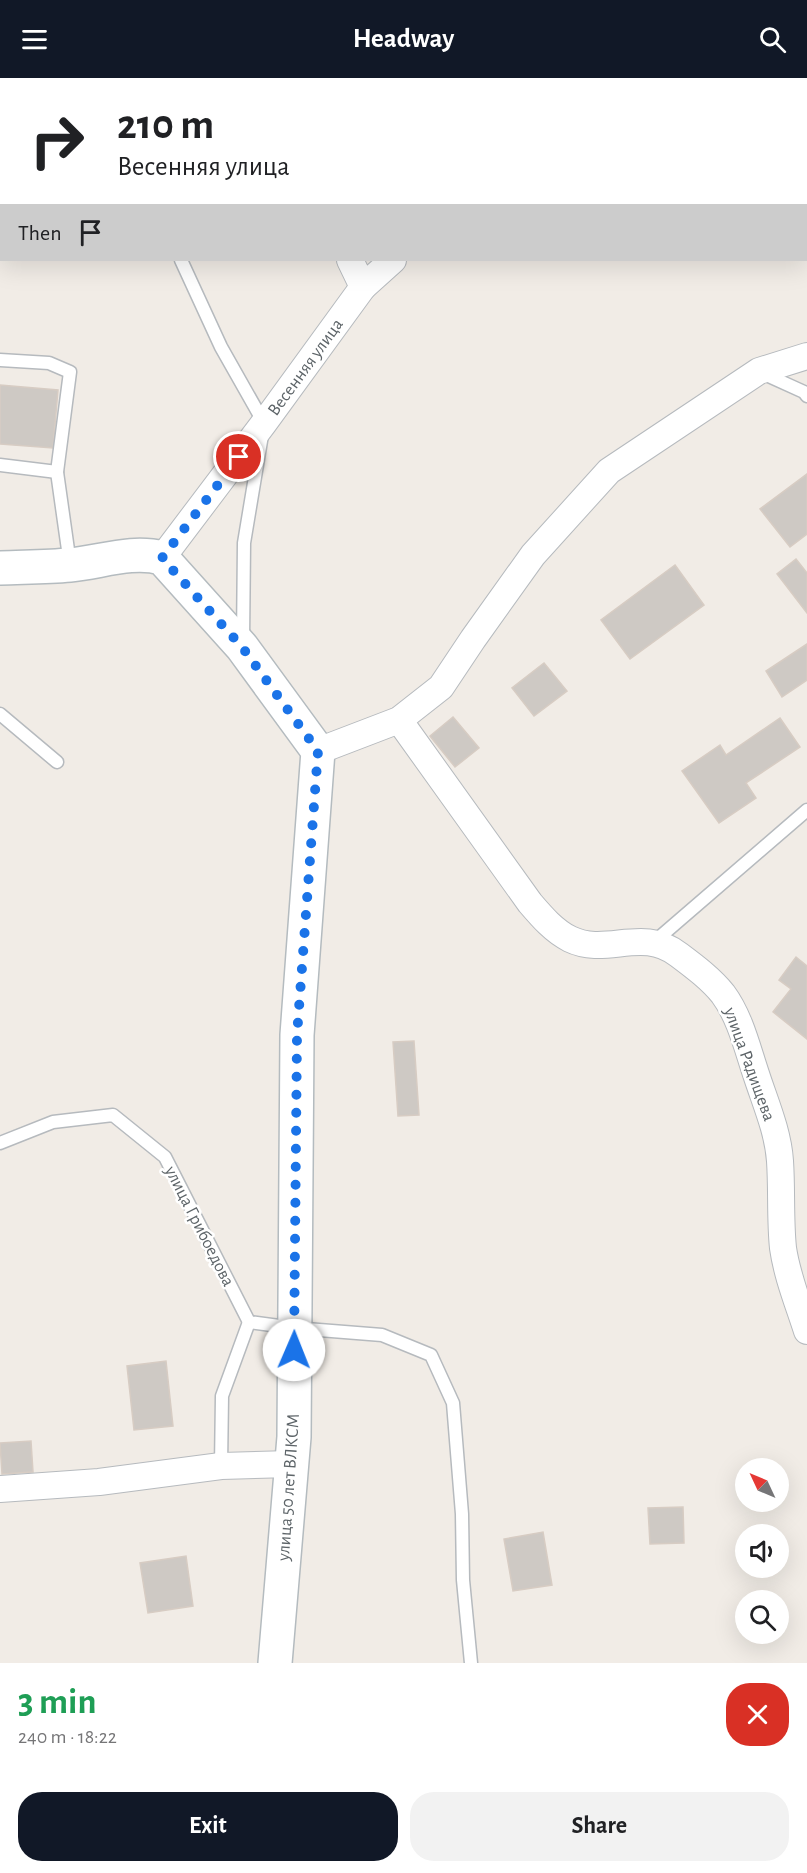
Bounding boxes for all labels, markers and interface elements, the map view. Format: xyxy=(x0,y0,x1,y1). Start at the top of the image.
icon: menu xyxy=(18,23,51,56)
icon: search xyxy=(756,23,789,56)
text: Headway xyxy=(353,25,454,52)
icon: right xyxy=(18,102,96,180)
text: 210 m xyxy=(117,104,214,146)
text: Весенняя улица xyxy=(117,153,290,180)
icon: arrive xyxy=(74,216,107,249)
text: Then xyxy=(18,222,62,244)
street label: Весенняя улица xyxy=(265,316,347,419)
pin xyxy=(213,431,264,482)
icon: arrive xyxy=(222,440,255,473)
street label: улица Радищева xyxy=(720,1004,778,1124)
street label: улица Грибоедова xyxy=(161,1162,238,1289)
position arrow xyxy=(262,1318,326,1382)
street label: улица 50 лет ВЛКСМ xyxy=(275,1413,303,1562)
north arrow xyxy=(735,1458,789,1512)
map controls xyxy=(735,1458,789,1644)
button: sound xyxy=(735,1524,789,1578)
button: search xyxy=(735,1590,789,1644)
button: close xyxy=(726,1683,789,1746)
text: 3 min xyxy=(18,1684,96,1720)
text: 240 m · 18:22 xyxy=(18,1727,117,1747)
button: Exit xyxy=(18,1792,398,1861)
button: Share xyxy=(410,1792,789,1861)

